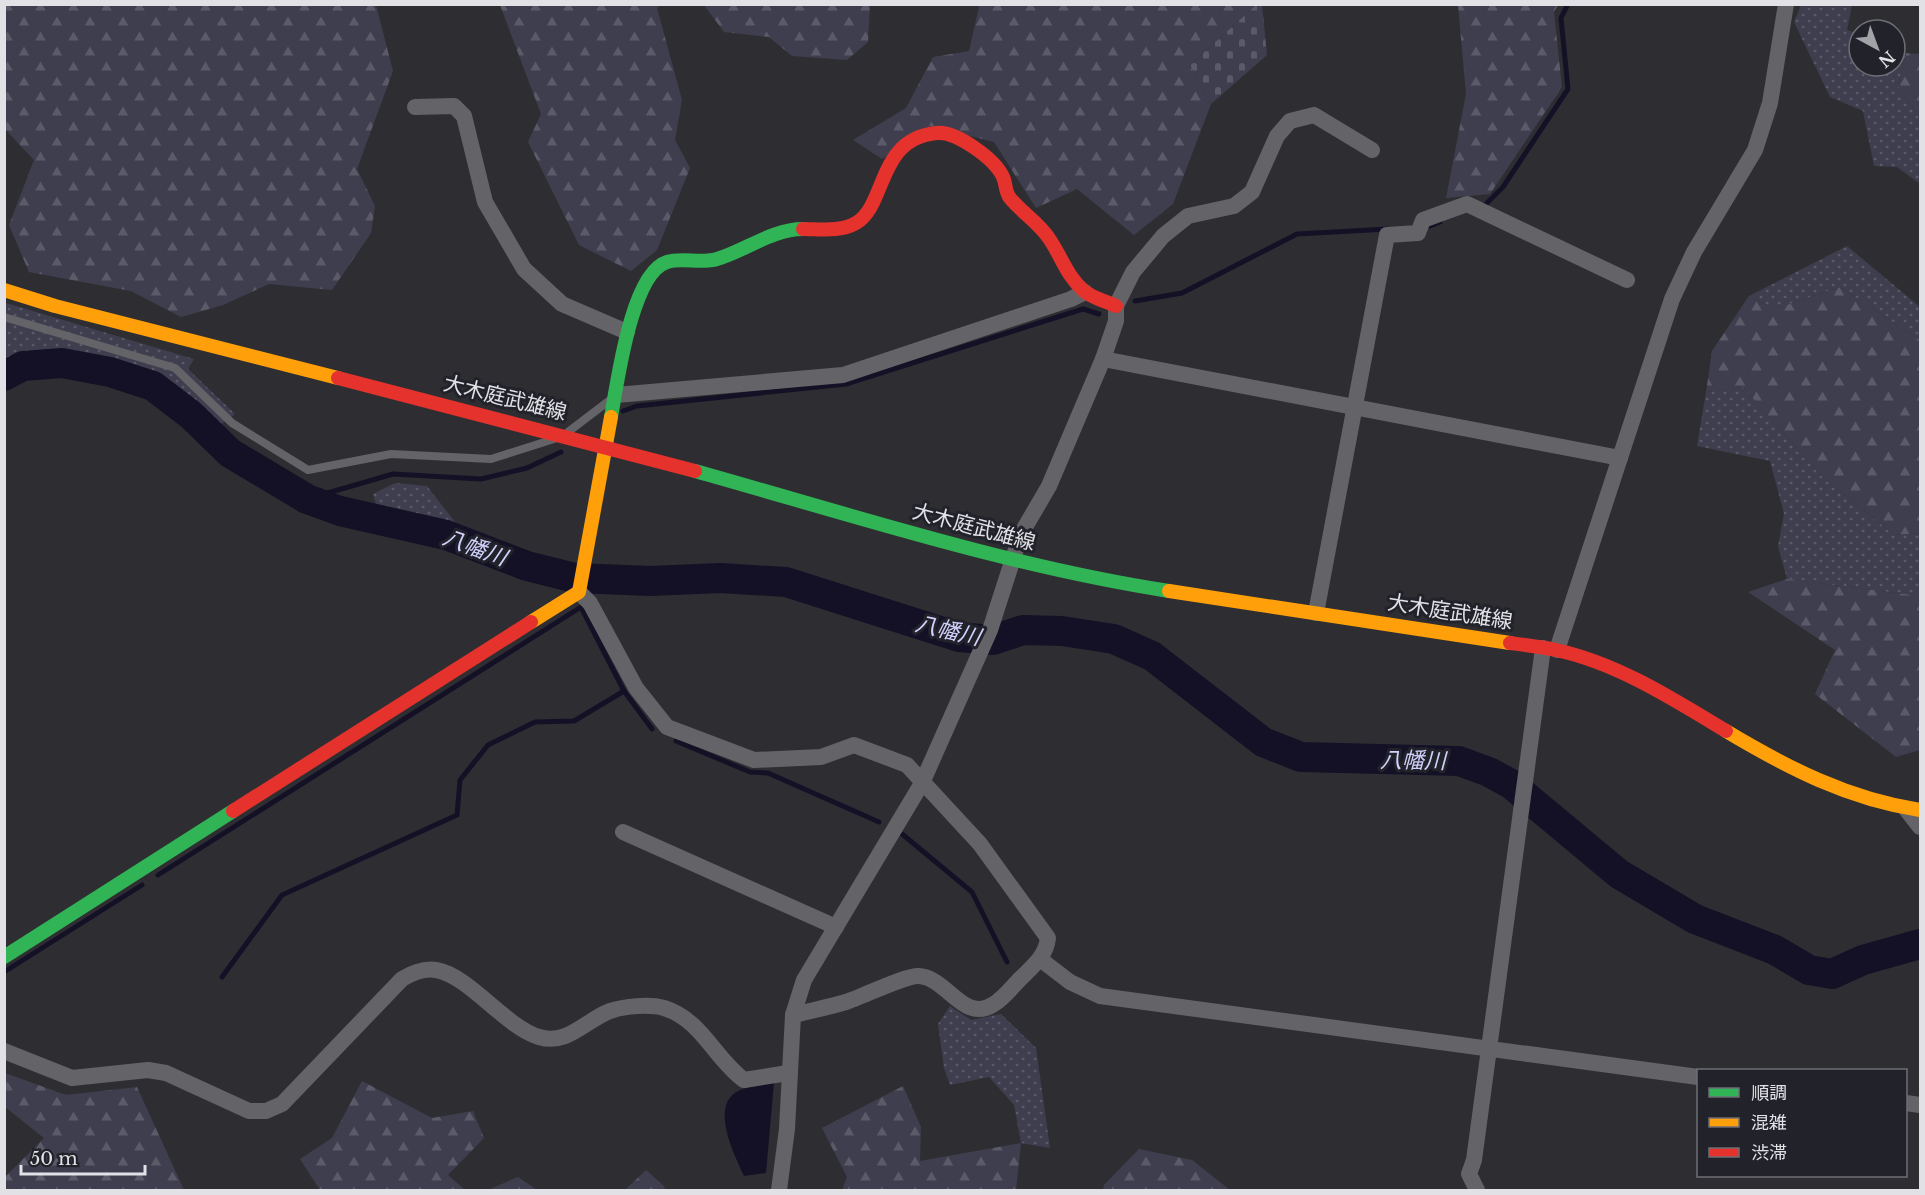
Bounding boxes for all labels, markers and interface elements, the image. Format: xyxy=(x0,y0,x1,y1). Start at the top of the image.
north arrow xyxy=(1847,18,1907,78)
text: N xyxy=(1875,47,1899,72)
street label: 大木庭武雄線 xyxy=(441,370,569,426)
street label: 大木庭武雄線 xyxy=(910,498,1038,556)
water label: 八幡川 xyxy=(439,523,512,572)
street label: 大木庭武雄線 xyxy=(1386,589,1514,635)
water label: 八幡川 xyxy=(913,610,985,652)
water label: 八幡川 xyxy=(1380,746,1448,775)
legend xyxy=(1697,1069,1907,1177)
text: 順調 xyxy=(1751,1082,1787,1104)
text: 混雑 xyxy=(1751,1112,1787,1134)
scale bar xyxy=(21,1138,146,1176)
text: 渋滞 xyxy=(1751,1142,1787,1164)
text: 50 m xyxy=(30,1148,78,1170)

